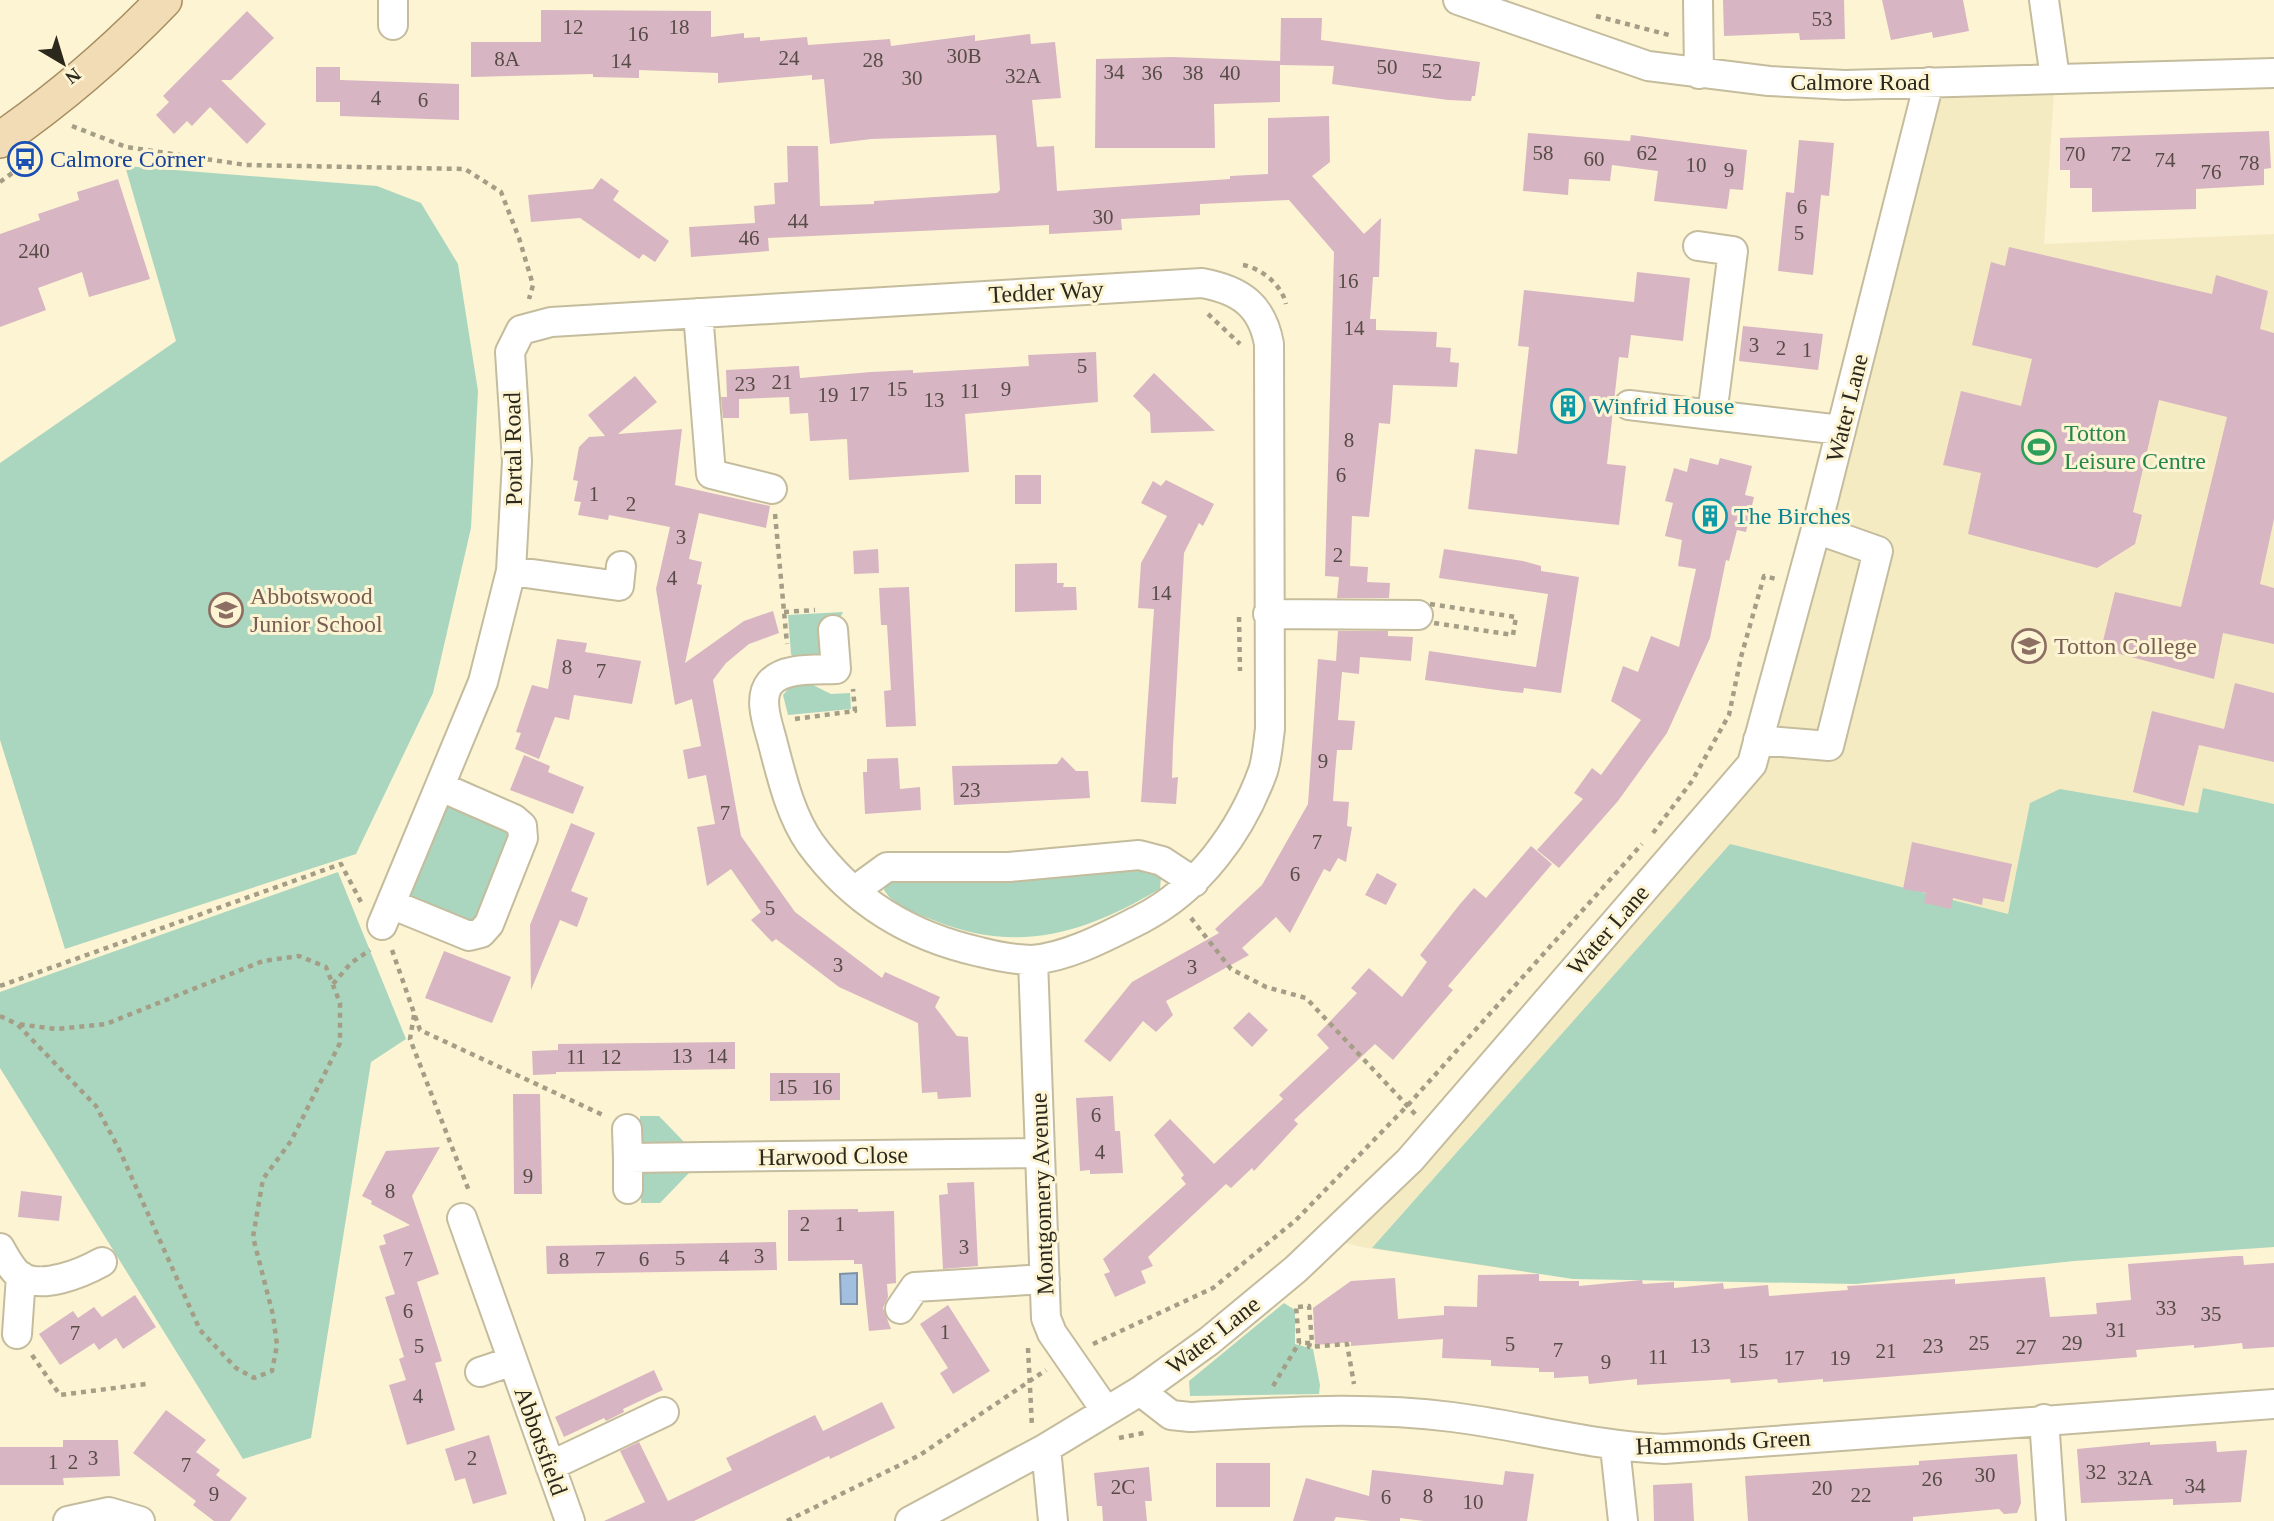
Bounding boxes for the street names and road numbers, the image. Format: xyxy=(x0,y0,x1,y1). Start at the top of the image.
street label: Calmore Road xyxy=(1790,69,1930,95)
street label: Tedder Way xyxy=(988,276,1104,308)
street label: Water Lane xyxy=(1821,351,1873,465)
street label: Portal Road xyxy=(499,392,527,506)
street label: Water Lane xyxy=(1562,880,1654,980)
street label: Montgomery Avenue xyxy=(1025,1092,1059,1296)
street label: Harwood Close xyxy=(758,1142,908,1170)
street label: Water Lane xyxy=(1161,1291,1265,1379)
street label: Abbotsfield xyxy=(509,1383,573,1499)
street label: Hammonds Green xyxy=(1635,1424,1811,1460)

